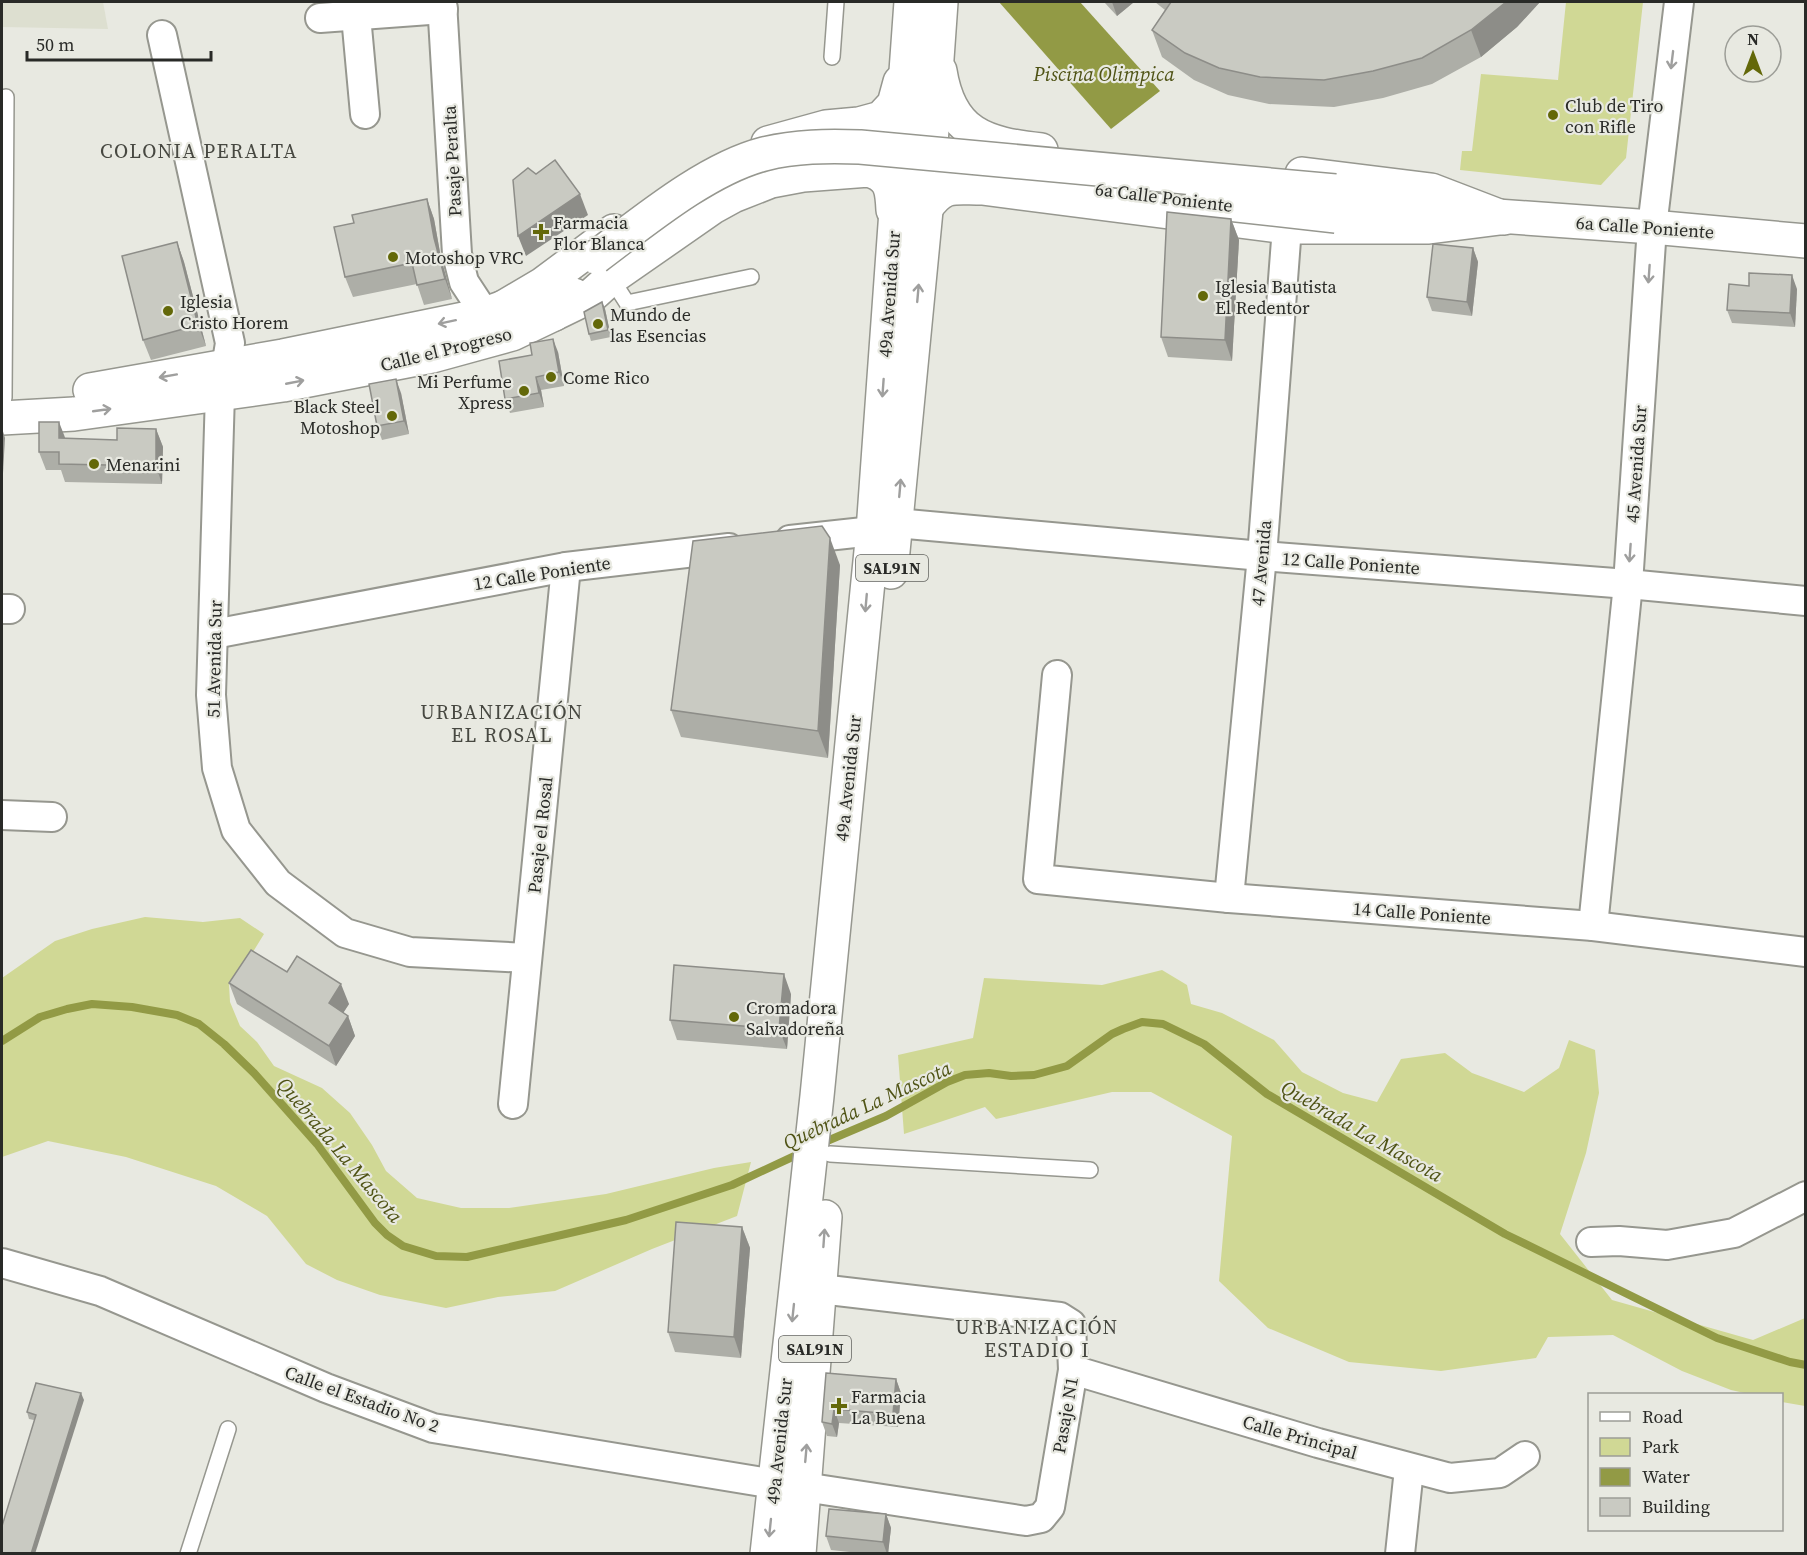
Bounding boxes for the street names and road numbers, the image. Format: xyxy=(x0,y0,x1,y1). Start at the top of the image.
street label: Pasaje Peralta xyxy=(437,104,467,217)
street label: 6a Calle Poniente xyxy=(1094,176,1234,218)
street label: 6a Calle Poniente xyxy=(1575,210,1715,244)
street label: 49a Avenida Sur xyxy=(872,229,906,358)
street label: Calle el Progreso xyxy=(378,321,514,377)
street label: 45 Avenida Sur xyxy=(1619,404,1653,524)
street label: 47 Avenida xyxy=(1245,518,1277,607)
street label: 12 Calle Poniente xyxy=(1281,546,1421,580)
street label: 12 Calle Poniente xyxy=(472,550,612,596)
road number: SAL91N xyxy=(856,555,928,581)
street label: 51 Avenida Sur xyxy=(200,600,228,718)
street label: 49a Avenida Sur xyxy=(829,713,867,842)
street label: Pasaje el Rosal xyxy=(521,775,559,895)
street label: 14 Calle Poniente xyxy=(1352,896,1492,930)
road number: SAL91N xyxy=(779,1336,851,1362)
street label: Calle el Estadio No 2 xyxy=(281,1359,443,1439)
street label: Pasaje N1 xyxy=(1046,1375,1084,1455)
street label: 49a Avenida Sur xyxy=(760,1376,798,1505)
street label: Calle Principal xyxy=(1240,1409,1360,1465)

